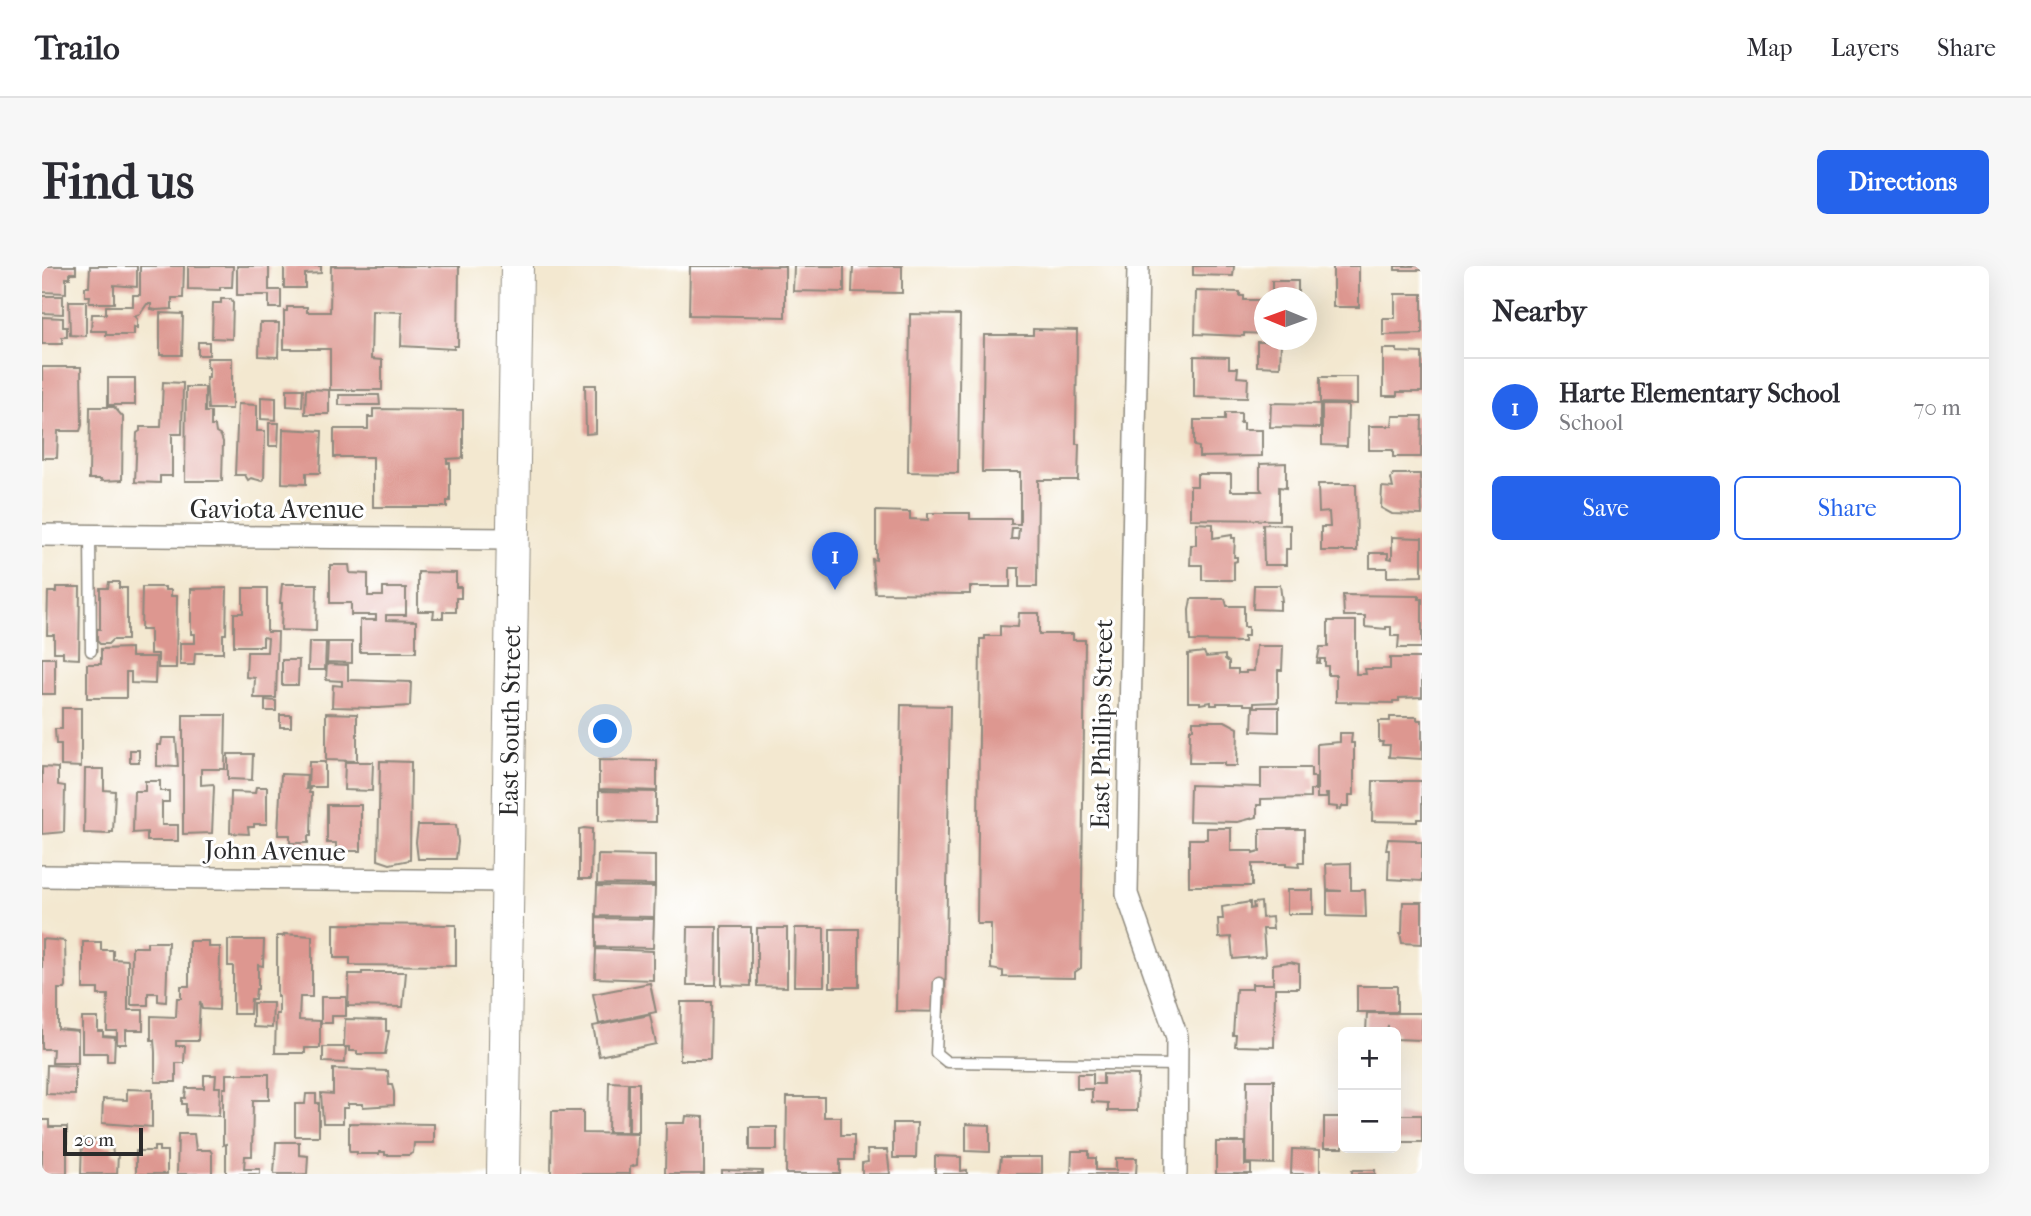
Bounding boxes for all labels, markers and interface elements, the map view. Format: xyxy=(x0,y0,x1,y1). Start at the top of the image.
text: Trailo xyxy=(35,29,120,68)
text: Map xyxy=(1747,34,1793,62)
text: Layers xyxy=(1831,34,1899,62)
text: Share xyxy=(1937,34,1996,62)
button: Directions xyxy=(1817,150,1989,214)
text: Find us xyxy=(42,153,194,211)
north arrow xyxy=(1254,287,1317,350)
text: Nearby xyxy=(1492,294,1587,329)
text: Harte Elementary School xyxy=(1559,378,1840,409)
text: 1 xyxy=(1511,394,1519,421)
text: 70 m xyxy=(1913,394,1961,421)
text: School xyxy=(1559,409,1623,436)
button: Save xyxy=(1492,476,1720,540)
button: Share xyxy=(1734,476,1961,540)
street label: Gaviota Avenue xyxy=(190,494,364,525)
pin: 1 xyxy=(812,532,858,590)
street label: East Phillips Street xyxy=(1085,618,1119,829)
street label: East South Street xyxy=(493,624,527,817)
your location xyxy=(588,714,622,748)
street label: John Avenue xyxy=(202,834,346,868)
map controls xyxy=(1338,1027,1401,1153)
button: + xyxy=(1338,1027,1401,1090)
button: − xyxy=(1338,1090,1401,1153)
scale bar xyxy=(63,1125,144,1157)
text: 20 m xyxy=(74,1129,114,1151)

